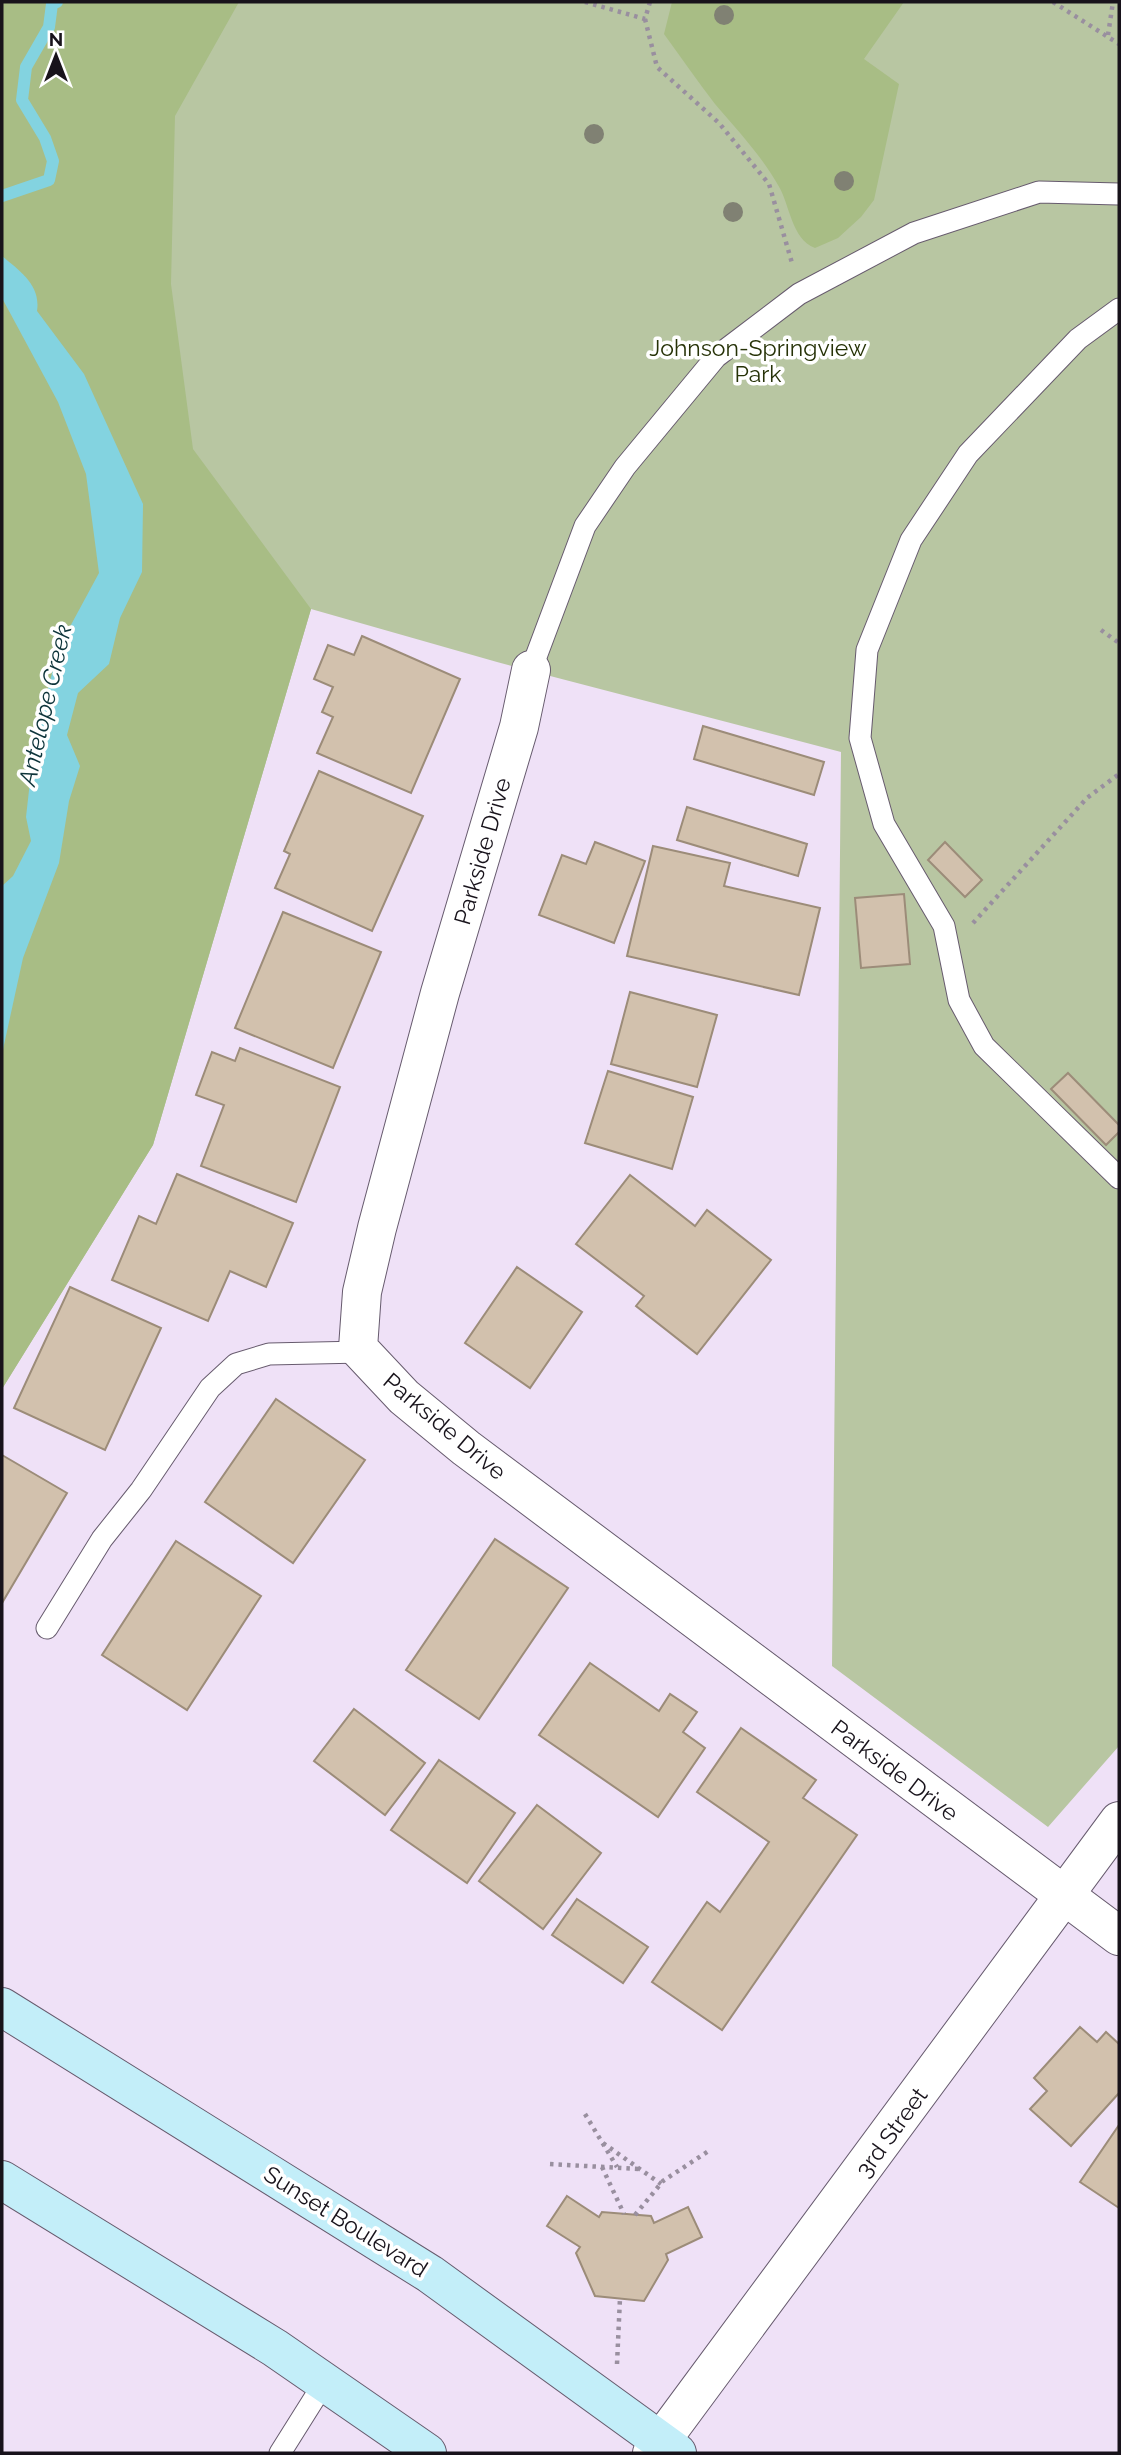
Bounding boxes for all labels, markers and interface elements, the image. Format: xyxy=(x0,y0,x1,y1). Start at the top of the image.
north arrow xyxy=(21,21,91,91)
text: N xyxy=(49,28,63,50)
park label: Johnson-Springview Park xyxy=(649,334,867,387)
water label: Antelope Creek xyxy=(12,622,78,790)
street label: Parkside Drive xyxy=(448,774,516,928)
street label: Parkside Drive xyxy=(378,1367,512,1485)
street label: Parkside Drive xyxy=(826,1714,964,1826)
street label: 3rd Street xyxy=(850,2082,933,2182)
street label: Sunset Boulevard xyxy=(259,2160,433,2282)

